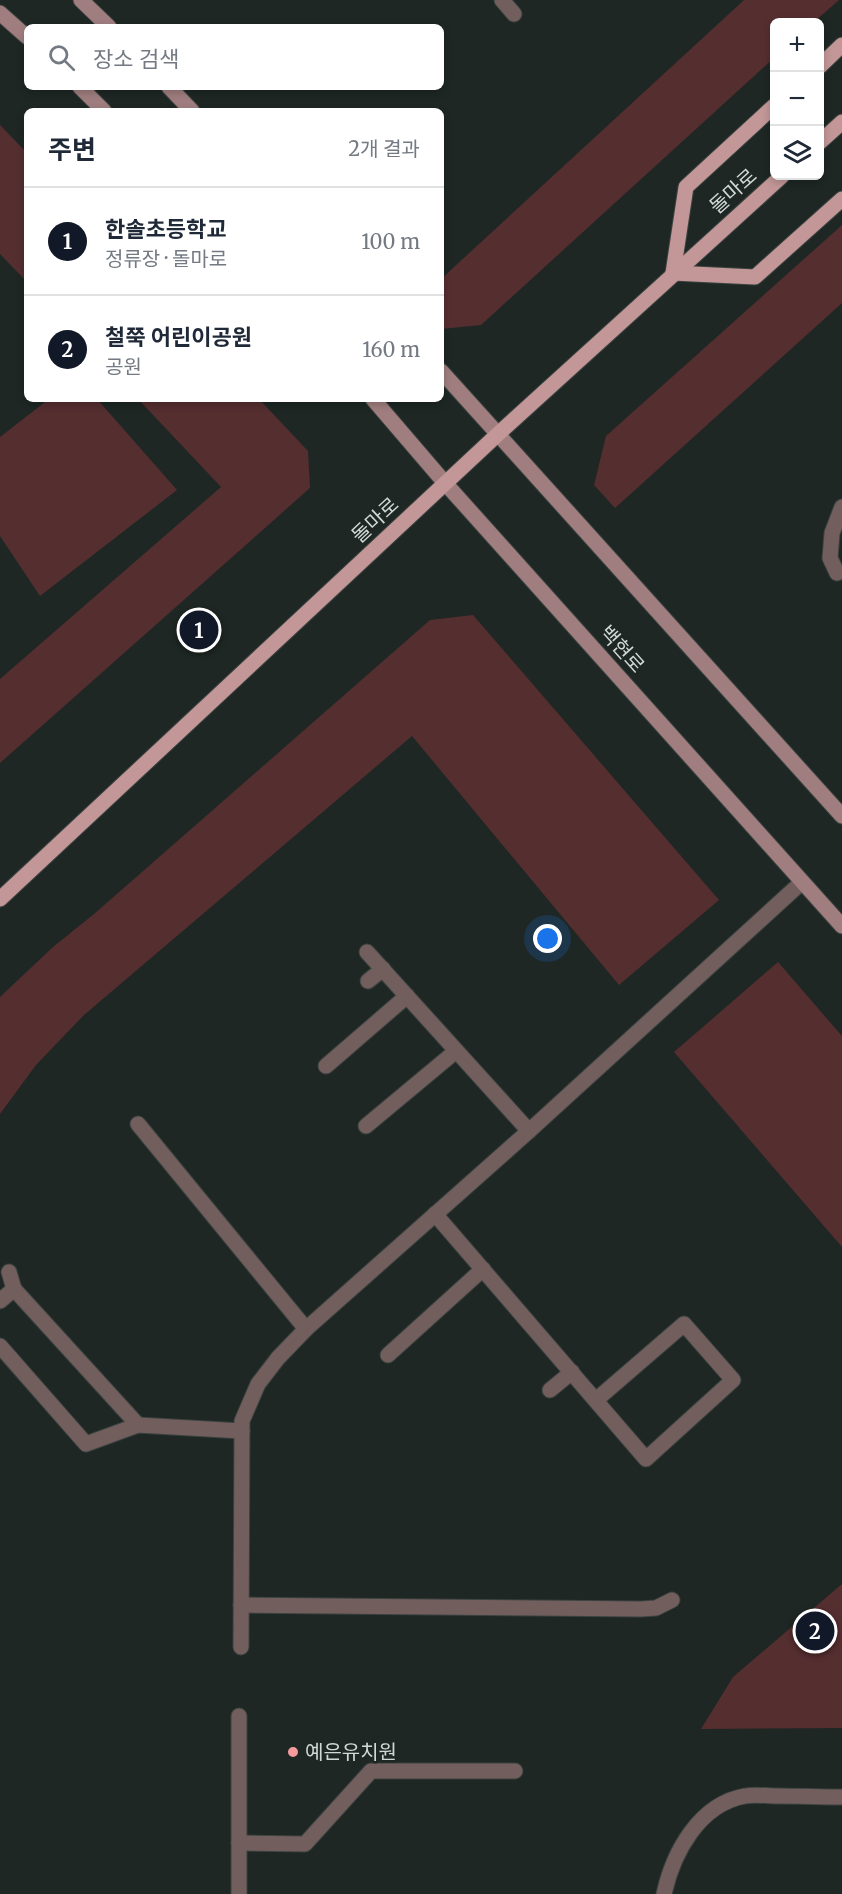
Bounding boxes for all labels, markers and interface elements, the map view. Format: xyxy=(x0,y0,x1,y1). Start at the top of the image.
map controls xyxy=(770,18,824,180)
button: + xyxy=(770,18,824,72)
search box xyxy=(24,24,444,90)
icon: search xyxy=(45,41,78,74)
text: 장소 검색 xyxy=(93,45,179,73)
button: − xyxy=(770,72,824,126)
button: layers xyxy=(770,126,824,180)
text: 주변 xyxy=(48,133,96,166)
text: 2개 결과 xyxy=(348,136,420,161)
street label: 돌마로 xyxy=(704,163,762,218)
text: 한솔초등학교 xyxy=(105,215,226,243)
text: 1 xyxy=(63,229,72,254)
text: 100 m xyxy=(361,229,420,254)
text: 정류장 · 돌마로 xyxy=(105,246,227,271)
text: 철쭉 어린이공원 xyxy=(105,323,252,351)
text: 2 xyxy=(62,337,73,362)
text: 160 m xyxy=(362,337,420,362)
text: 공원 xyxy=(105,354,142,379)
street label: 돌마로 xyxy=(346,492,403,548)
pin: 1 xyxy=(180,608,218,652)
street label: 백현로 xyxy=(595,620,650,678)
your location xyxy=(533,924,562,953)
pin: 2 xyxy=(796,1608,834,1654)
place label: 예은유치원 xyxy=(305,1739,397,1764)
marker: 예은유치원 xyxy=(286,1745,300,1759)

